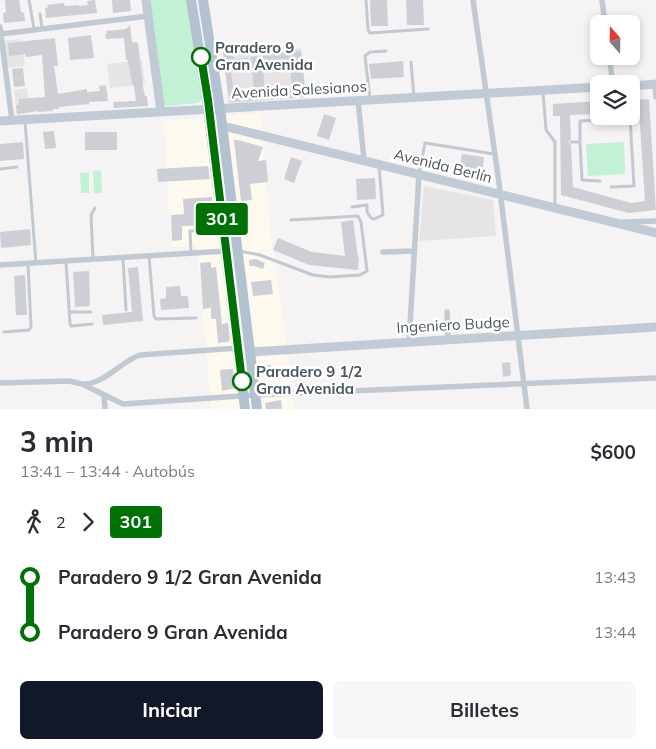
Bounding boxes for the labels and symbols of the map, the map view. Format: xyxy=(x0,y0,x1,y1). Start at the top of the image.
north arrow xyxy=(590,15,640,65)
place label: Paradero 9 Gran Avenida xyxy=(215,38,313,74)
marker: Paradero 9 Gran Avenida xyxy=(191,47,211,67)
street label: Avenida Salesianos xyxy=(231,76,367,103)
street label: Avenida Berlín xyxy=(392,144,494,187)
line badge: 301 xyxy=(193,203,251,235)
street label: Ingeniero Budge xyxy=(396,312,510,337)
place label: Paradero 9 1/2 Gran Avenida xyxy=(256,362,362,398)
marker: Paradero 9 1/2 Gran Avenida xyxy=(232,371,252,391)

